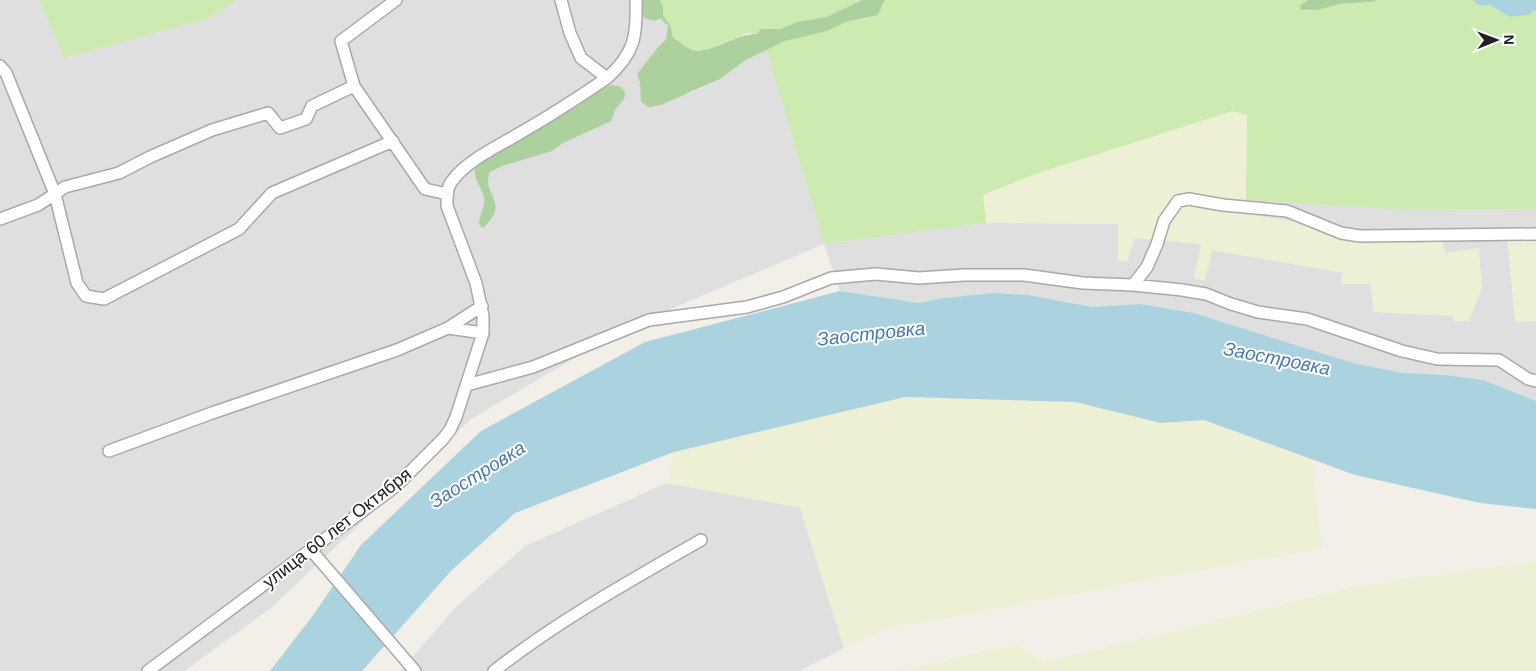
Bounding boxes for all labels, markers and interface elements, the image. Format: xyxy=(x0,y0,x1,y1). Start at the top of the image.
north arrow xyxy=(1471,15,1521,65)
text: N xyxy=(1501,35,1517,45)
water label: Заостровка xyxy=(816,317,926,350)
water label: Заостровка xyxy=(1222,338,1332,379)
water label: Заостровка xyxy=(426,437,529,512)
street label: улица 60 лет Октября xyxy=(259,464,415,592)

